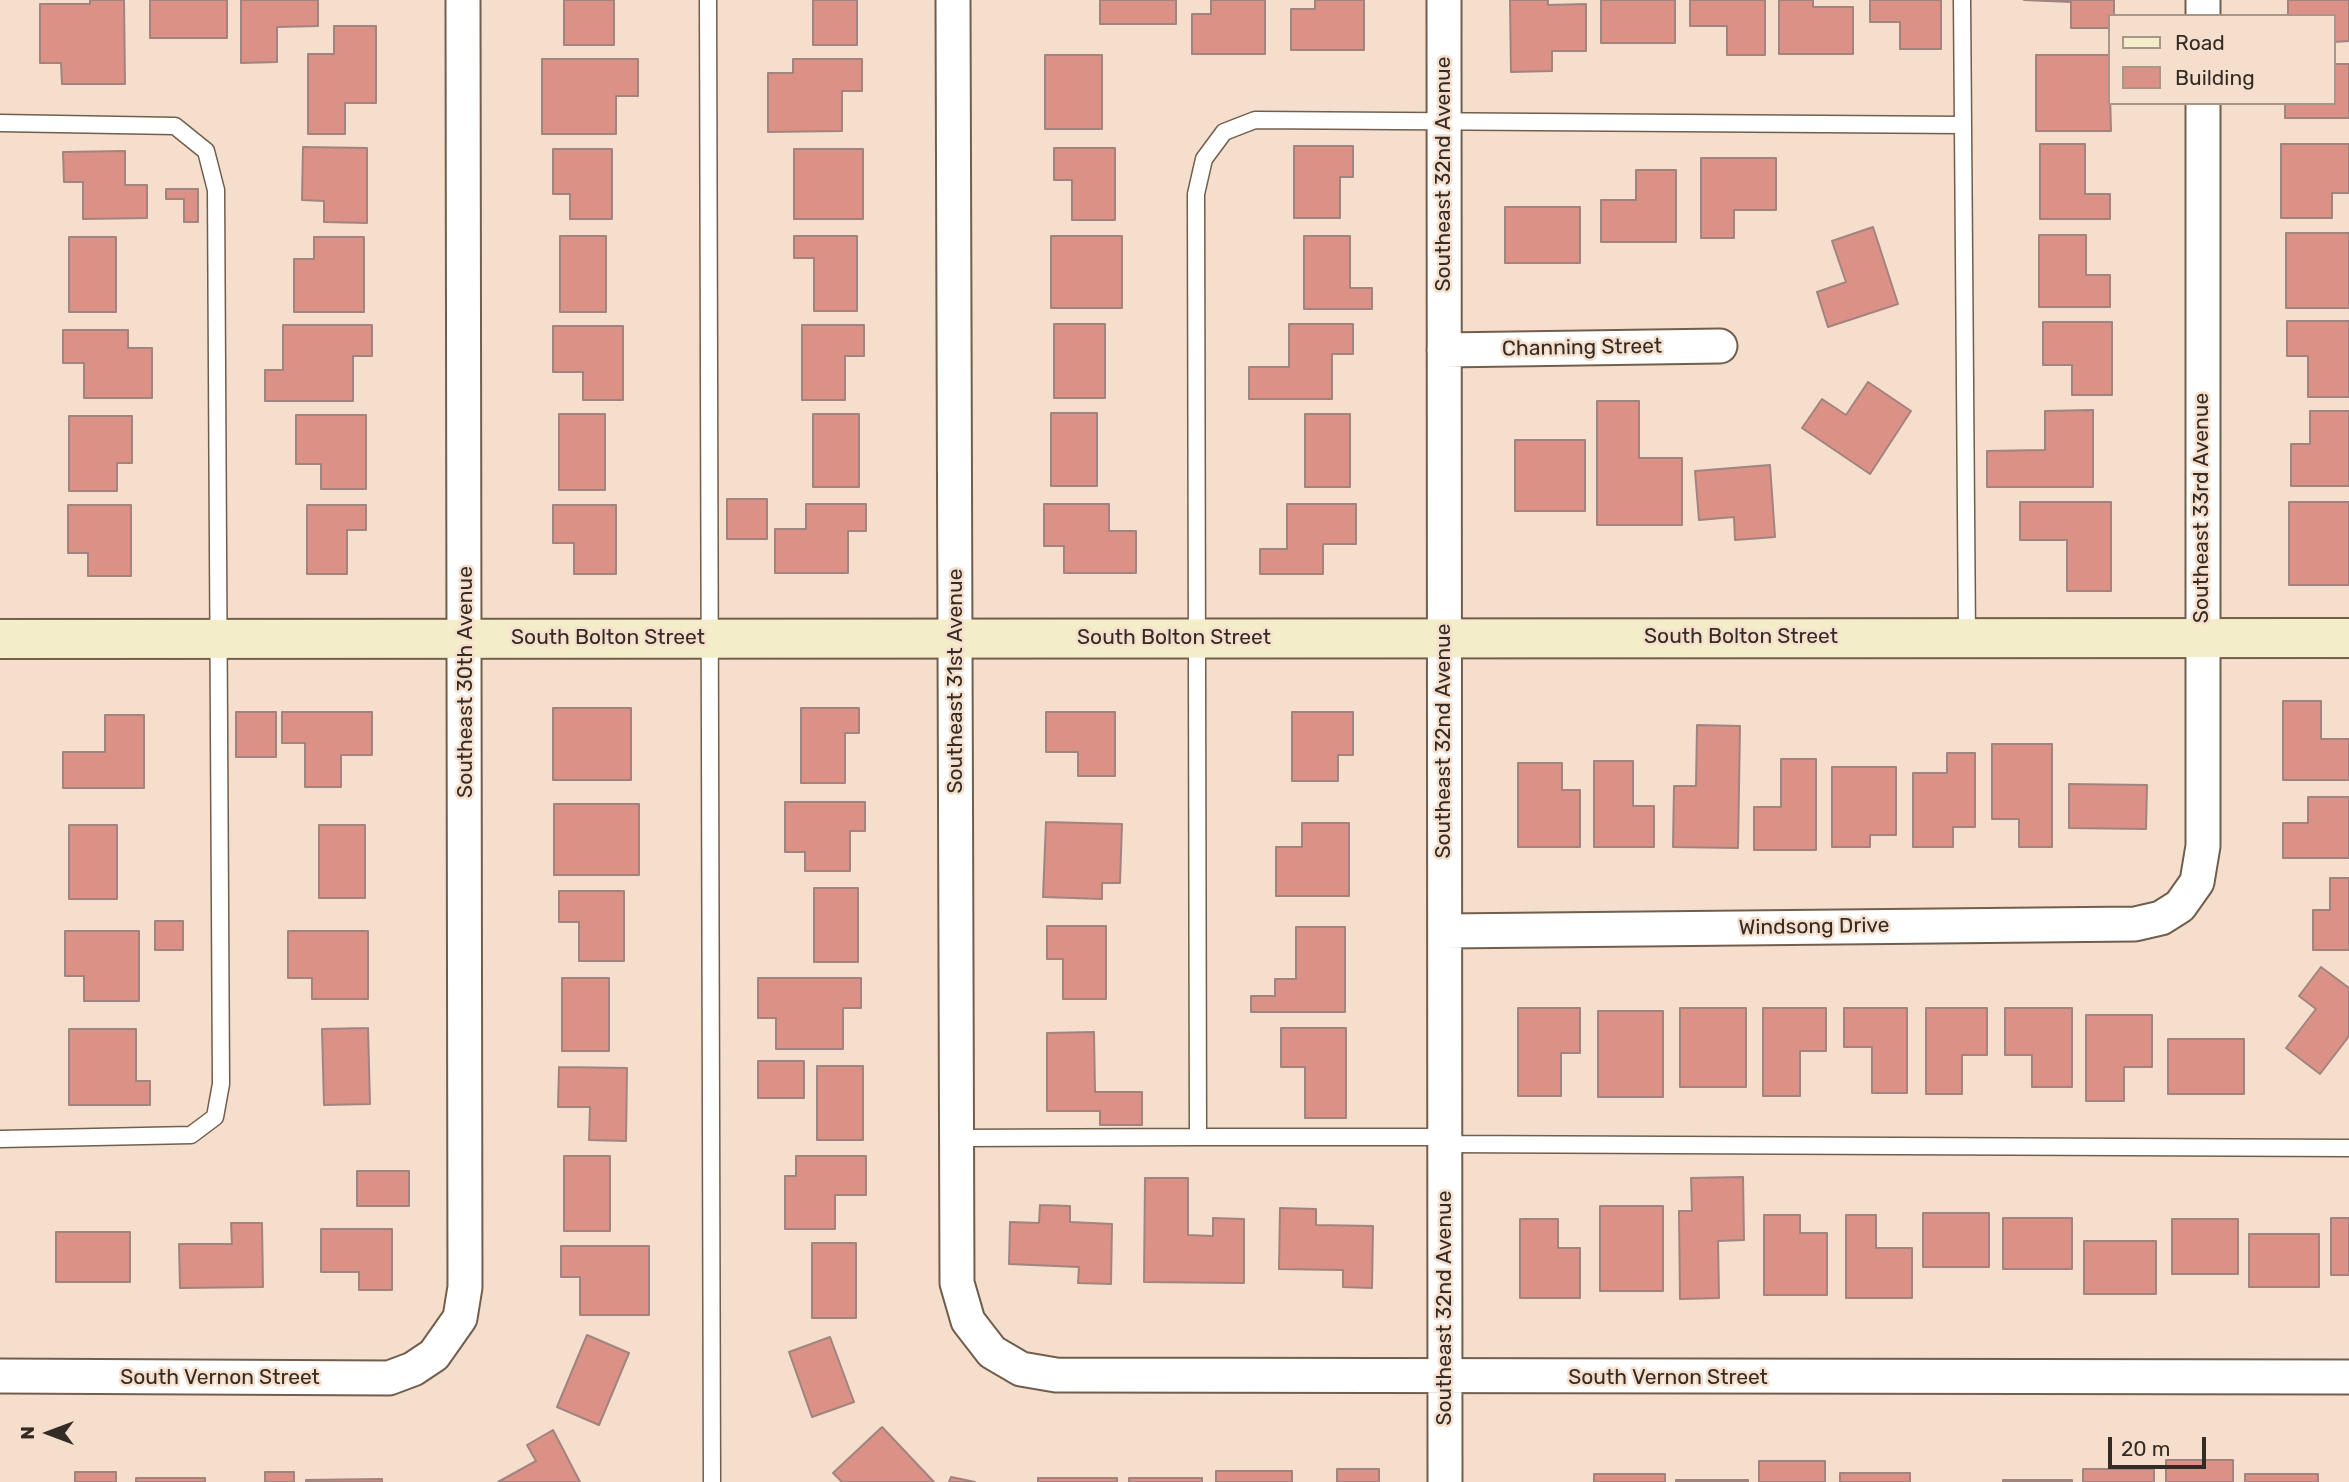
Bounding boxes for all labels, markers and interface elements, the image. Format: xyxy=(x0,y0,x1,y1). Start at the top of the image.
legend xyxy=(2108,14,2335,105)
text: Road xyxy=(2175,30,2225,55)
street label: Southeast 32nd Avenue xyxy=(1431,56,1457,292)
text: Building xyxy=(2175,65,2255,90)
street label: Channing Street xyxy=(1502,334,1662,362)
street label: Southeast 33rd Avenue xyxy=(2189,393,2215,623)
street label: Southeast 30th Avenue xyxy=(453,566,479,798)
street label: Southeast 31st Avenue xyxy=(943,569,969,793)
street label: Southeast 32nd Avenue xyxy=(1431,623,1457,859)
street label: South Bolton Street xyxy=(1644,624,1838,650)
street label: South Bolton Street xyxy=(511,625,705,651)
street label: South Bolton Street xyxy=(1077,625,1271,651)
street label: Windsong Drive xyxy=(1738,913,1890,941)
street label: Southeast 32nd Avenue xyxy=(1432,1190,1458,1426)
street label: South Vernon Street xyxy=(120,1365,320,1391)
street label: South Vernon Street xyxy=(1568,1365,1768,1391)
north arrow xyxy=(14,1398,84,1468)
scale bar xyxy=(2111,1422,2209,1466)
text: N xyxy=(16,1426,39,1440)
text: 20 m xyxy=(2121,1436,2170,1461)

